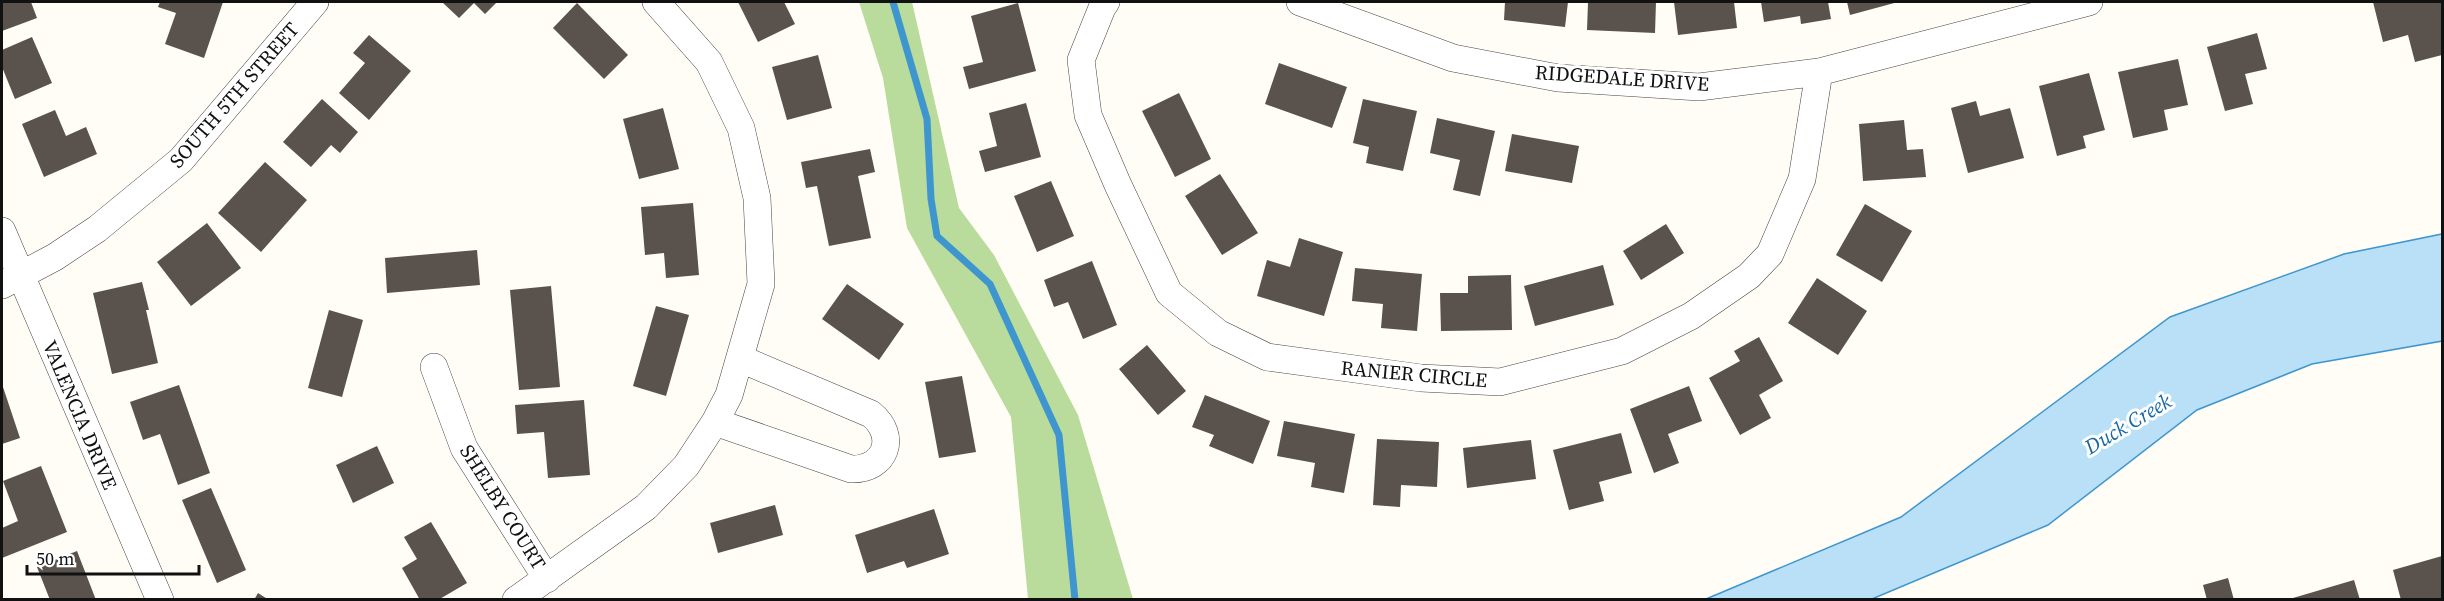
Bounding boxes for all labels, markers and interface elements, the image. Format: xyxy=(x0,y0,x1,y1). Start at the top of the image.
street label: SOUTH 5TH STREET xyxy=(163,16,305,174)
street label: RIDGEDALE DRIVE xyxy=(1534,58,1710,98)
street label: VALENCIA DRIVE xyxy=(36,336,124,494)
street label: RANIER CIRCLE xyxy=(1340,354,1488,394)
water label: Duck Creek xyxy=(2078,386,2177,461)
street label: SHELBY COURT xyxy=(453,439,553,575)
scale bar xyxy=(27,538,200,576)
text: 50 m xyxy=(36,546,74,571)

